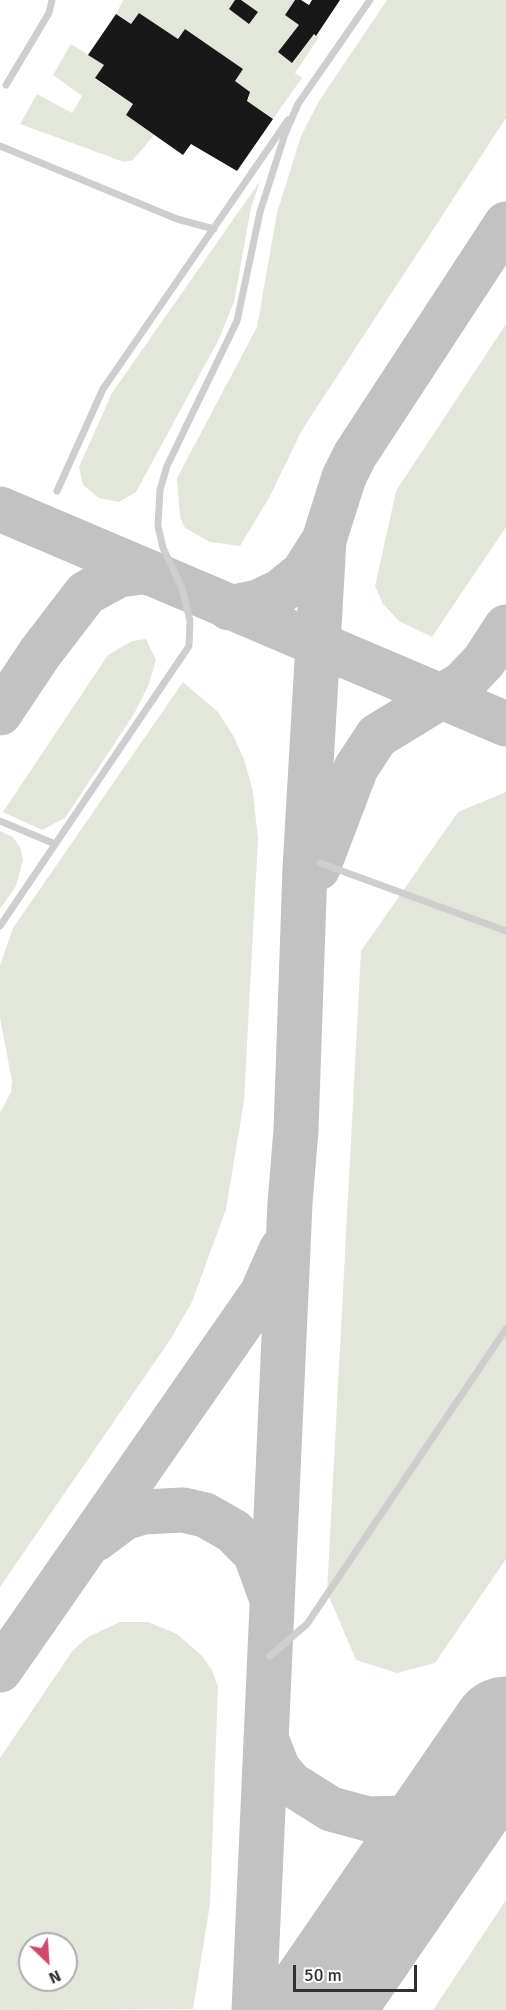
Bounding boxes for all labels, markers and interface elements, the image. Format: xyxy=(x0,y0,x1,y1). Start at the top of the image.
north arrow xyxy=(18,1932,78,1992)
scale bar xyxy=(296,1953,420,1991)
text: 50 m xyxy=(304,1964,342,1986)
text: N xyxy=(45,1965,64,1988)

